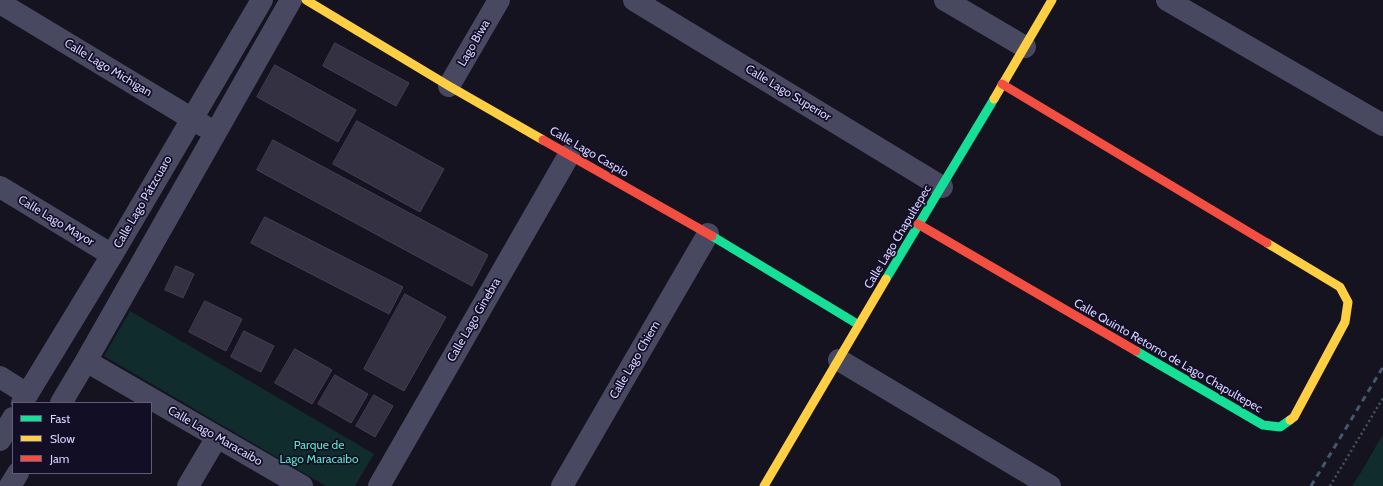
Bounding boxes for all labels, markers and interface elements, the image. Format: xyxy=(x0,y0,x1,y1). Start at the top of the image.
street label: Lago Biwa xyxy=(455,17,493,69)
street label: Calle Lago Michigan xyxy=(62,36,154,100)
street label: Calle Lago Superior xyxy=(743,62,833,124)
street label: Calle Lago Caspio xyxy=(547,124,631,180)
street label: Calle Lago Pátzcuaro xyxy=(111,153,175,251)
street label: Calle Lago Chapultepec xyxy=(861,183,935,291)
street label: Calle Lago Mayor xyxy=(15,193,97,249)
street label: Calle Lago Ginebra xyxy=(444,276,504,364)
street label: Calle Quinto Retorno de Lago Chapultepec xyxy=(1071,296,1265,416)
street label: Calle Lago Chiem xyxy=(607,318,663,402)
legend xyxy=(12,402,152,474)
street label: Calle Lago Maracaibo xyxy=(165,403,265,469)
text: Fast xyxy=(50,411,70,426)
text: Slow xyxy=(50,431,75,446)
park label: Parque de Lago Maracaibo xyxy=(280,438,358,466)
text: Jam xyxy=(50,451,69,466)

